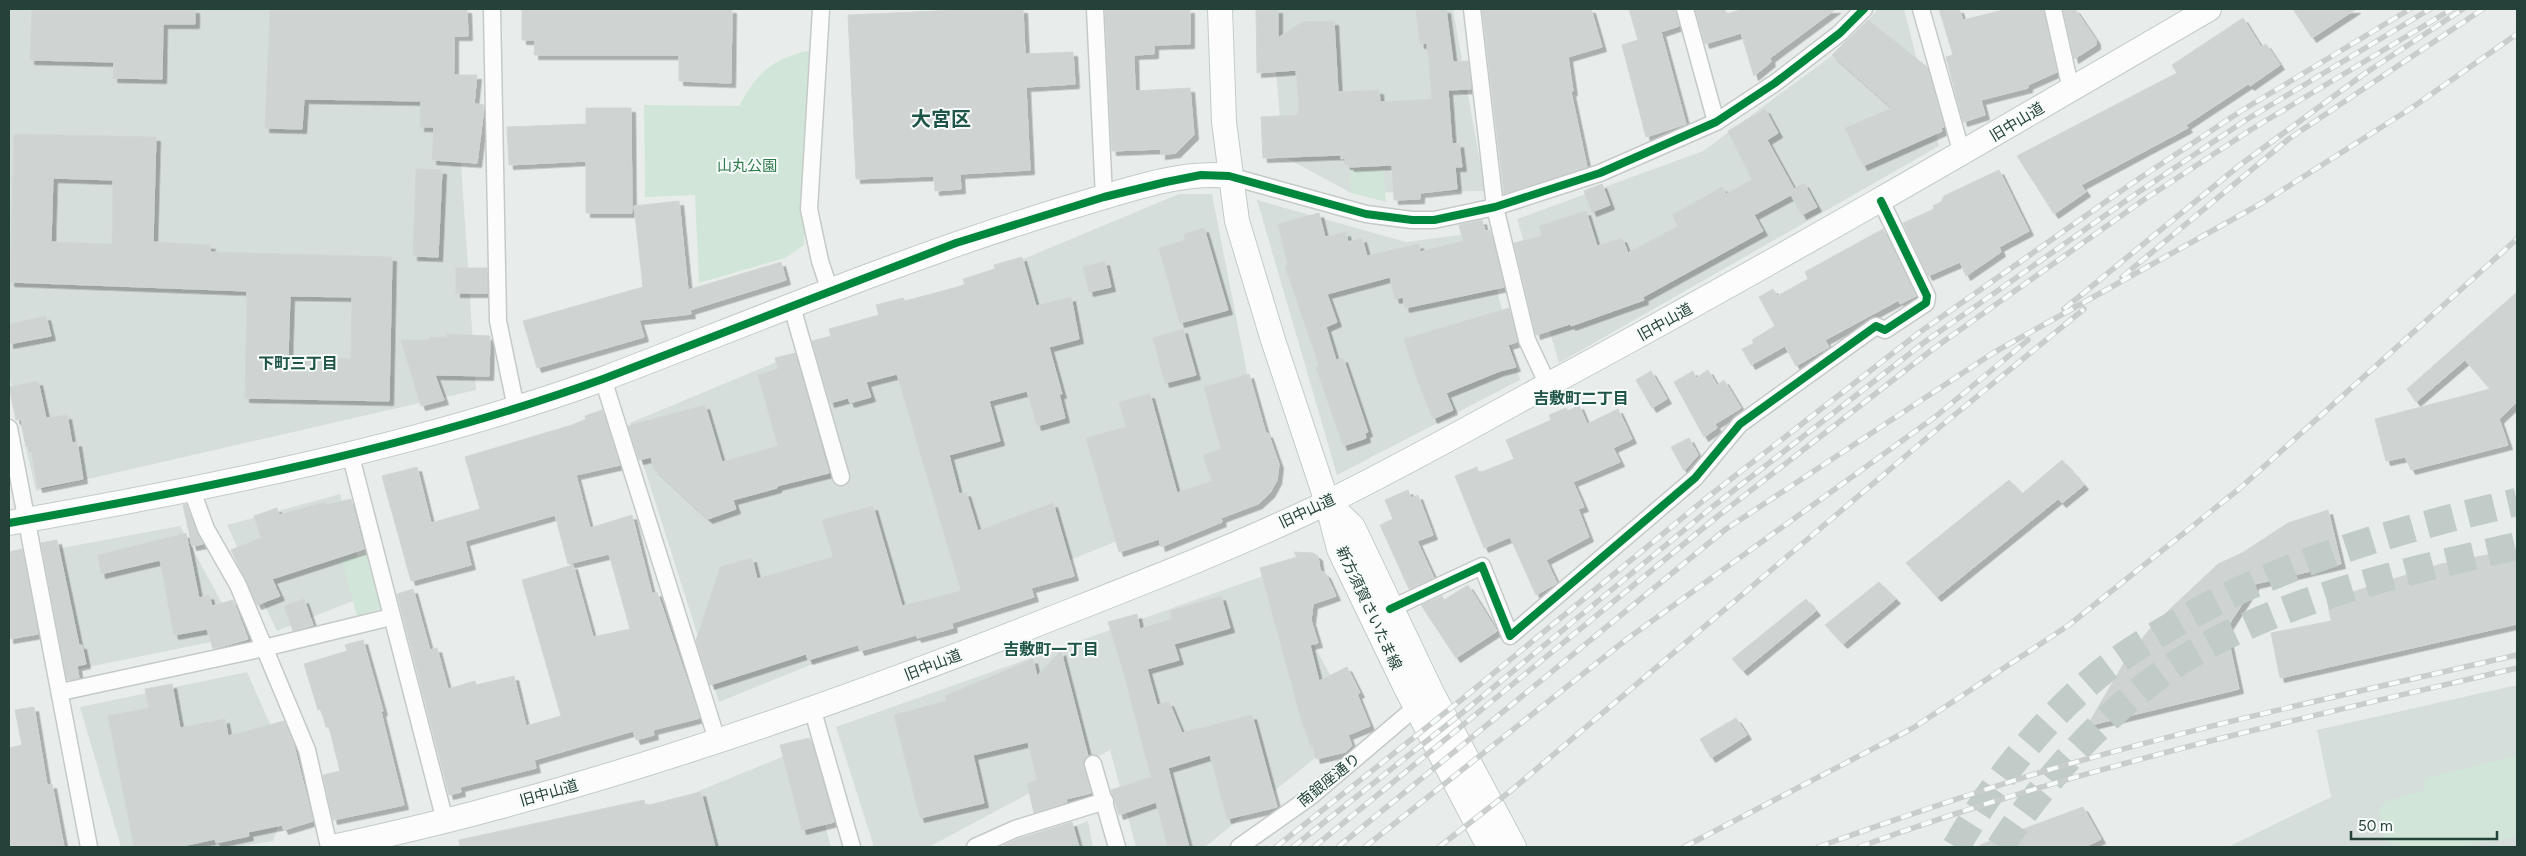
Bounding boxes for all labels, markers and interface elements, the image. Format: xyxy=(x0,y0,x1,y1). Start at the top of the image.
street label: 旧中山道 xyxy=(1987,99,2047,145)
district label: 大宮区 xyxy=(911,107,971,131)
park label: 山丸公園 xyxy=(717,157,777,175)
street label: 旧中山道 xyxy=(1634,300,1696,344)
district label: 下町三丁目 xyxy=(258,354,338,373)
district label: 吉敷町二丁目 xyxy=(1533,389,1629,408)
street label: 旧中山道 xyxy=(1276,490,1338,532)
street label: 新方須賀さいたま線 xyxy=(1332,543,1406,673)
district label: 吉敷町一丁目 xyxy=(1003,640,1099,659)
street label: 旧中山道 xyxy=(902,646,964,684)
street label: 南銀座通り xyxy=(1294,749,1364,811)
street label: 旧中山道 xyxy=(518,776,580,810)
scale bar xyxy=(2351,808,2497,840)
text: 50 m xyxy=(2358,817,2393,835)

